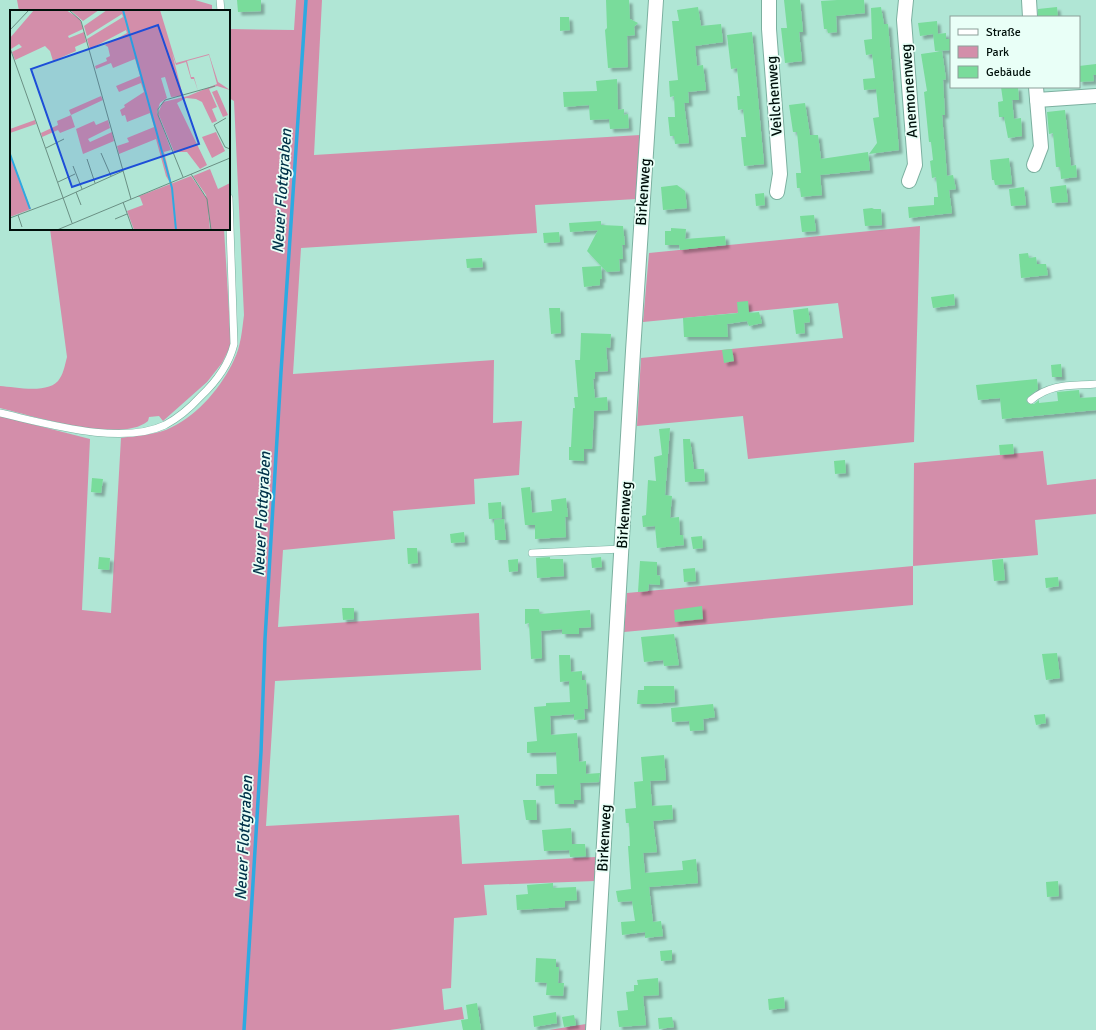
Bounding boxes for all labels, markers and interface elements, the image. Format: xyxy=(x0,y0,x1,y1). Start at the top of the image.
inset map xyxy=(10,10,230,230)
legend xyxy=(950,16,1080,88)
text: Straße xyxy=(986,25,1021,40)
street label: Anemonenweg xyxy=(897,43,921,139)
text: Park xyxy=(986,45,1009,60)
street label: Veilchenweg xyxy=(762,55,786,137)
text: Gebäude xyxy=(986,65,1031,80)
water label: Neuer Flottgraben xyxy=(268,127,296,254)
street label: Birkenweg xyxy=(632,158,654,226)
water label: Neuer Flottgraben xyxy=(249,450,275,577)
street label: Birkenweg xyxy=(613,481,635,549)
water label: Neuer Flottgraben xyxy=(231,774,257,901)
street label: Birkenweg xyxy=(593,804,615,872)

